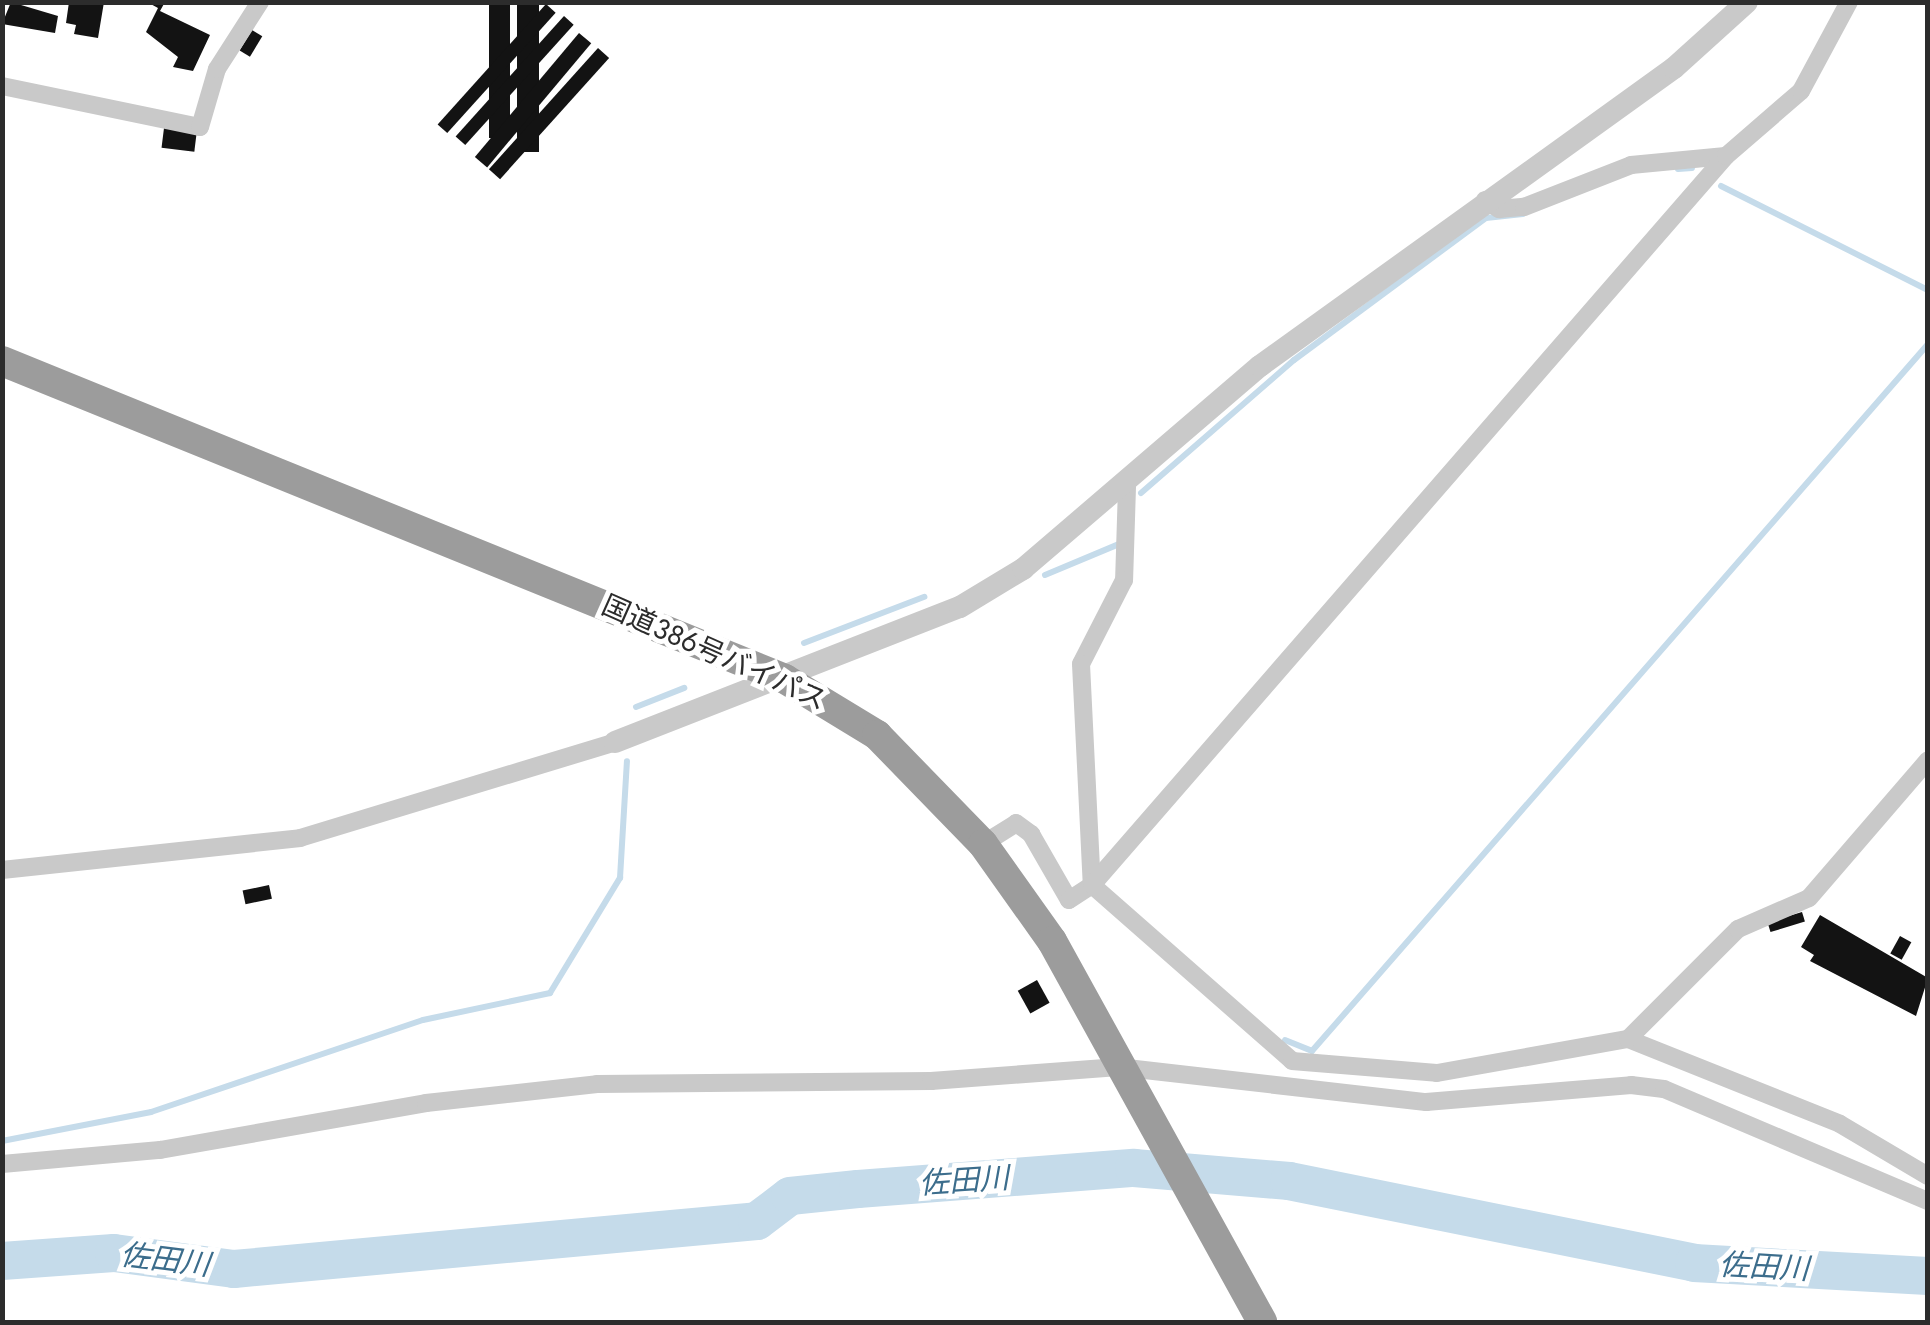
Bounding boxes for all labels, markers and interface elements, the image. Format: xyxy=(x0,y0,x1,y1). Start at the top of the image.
street label: 国道386号バイパス xyxy=(596,588,832,718)
water label: 佐田川 xyxy=(918,1160,1010,1202)
water label: 佐田川 xyxy=(118,1237,212,1283)
water label: 佐田川 xyxy=(1718,1247,1810,1287)

